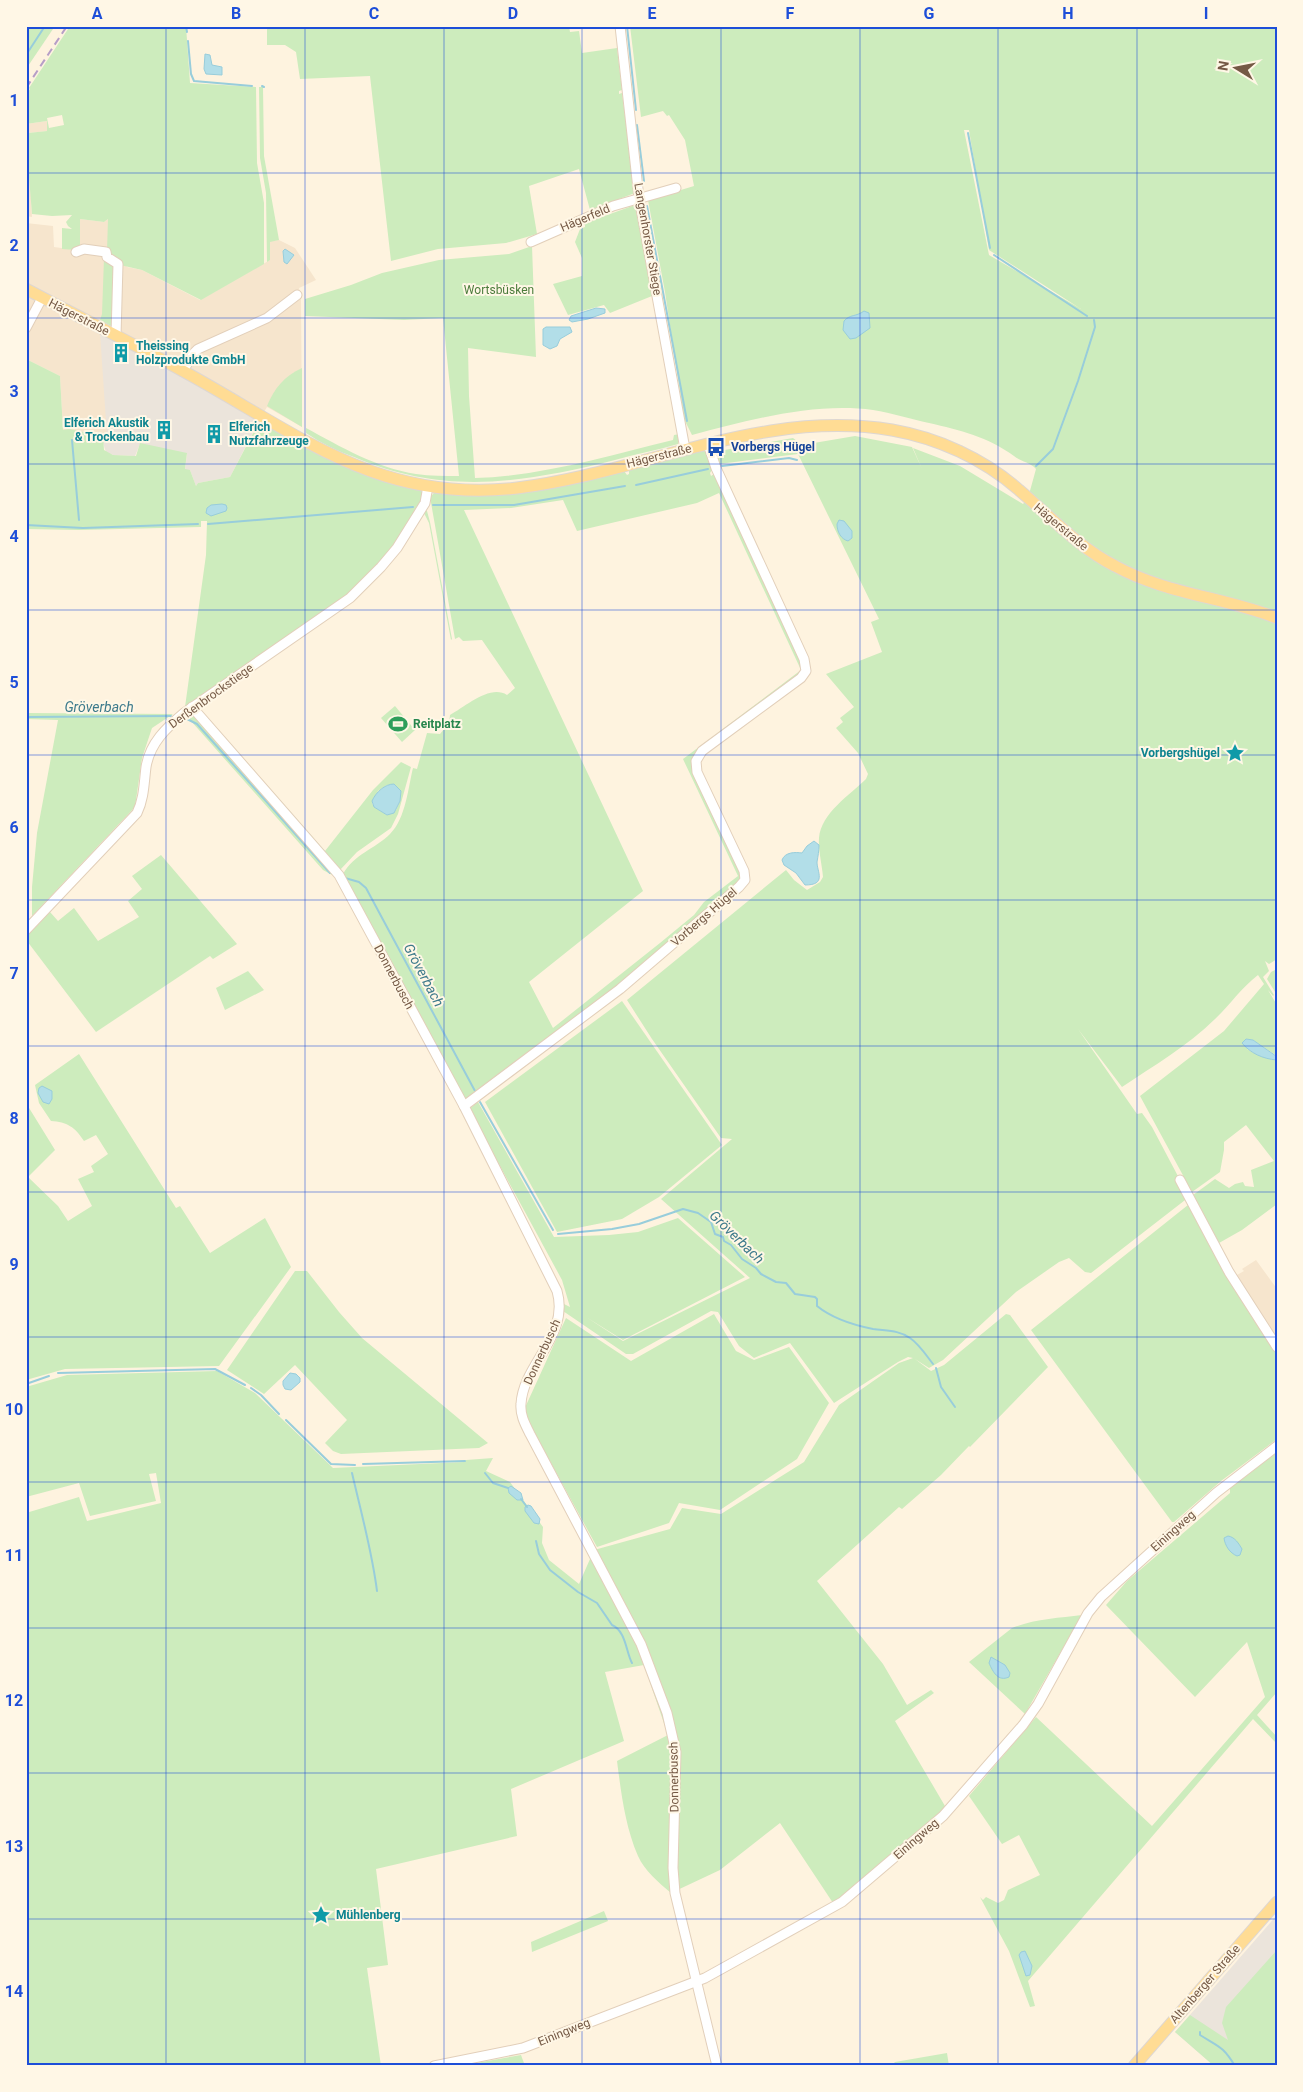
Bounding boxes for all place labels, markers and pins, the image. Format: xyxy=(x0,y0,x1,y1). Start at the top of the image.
place label: Theissing Holzprodukte GmbH xyxy=(136,339,245,367)
building icon: Theissing Holzprodukte GmbH xyxy=(110,342,132,364)
place label: Elferich Akustik & Trockenbau xyxy=(64,416,150,444)
building icon: Elferich Akustik & Trockenbau xyxy=(153,419,175,441)
place label: Elferich Nutzfahrzeuge xyxy=(229,420,309,448)
building icon: Elferich Nutzfahrzeuge xyxy=(203,423,225,445)
bus stop icon: Vorbergs Hügel xyxy=(705,436,727,458)
place label: Vorbergs Hügel xyxy=(731,440,815,454)
sports icon: Reitplatz xyxy=(387,713,409,735)
place label: Reitplatz xyxy=(413,717,461,731)
place icon: Vorbergshügel xyxy=(1224,742,1246,764)
place label: Vorbergshügel xyxy=(1141,746,1220,760)
place icon: Mühlenberg xyxy=(310,1904,332,1926)
place label: Mühlenberg xyxy=(336,1908,401,1922)

